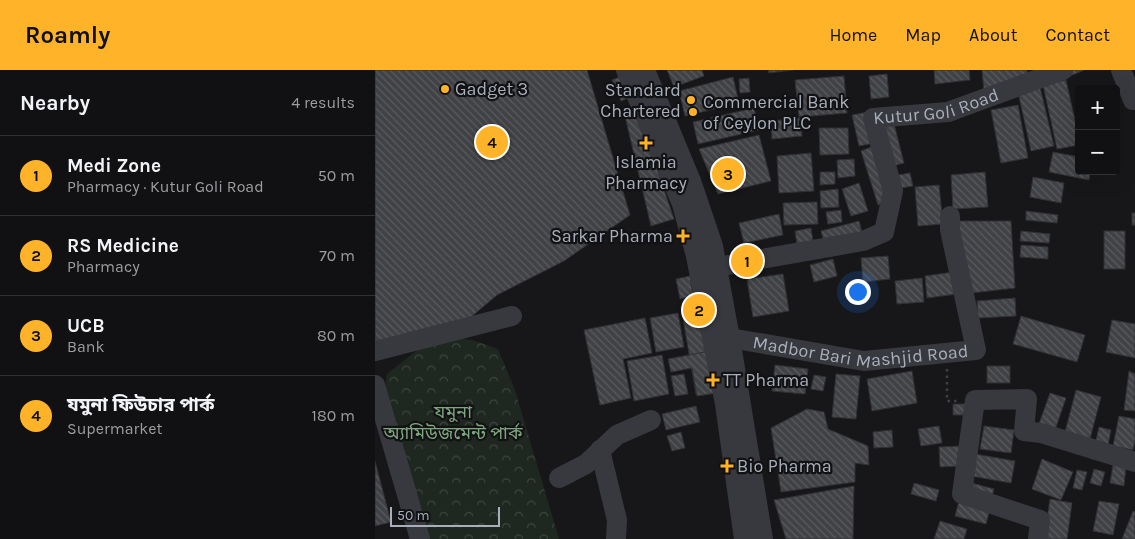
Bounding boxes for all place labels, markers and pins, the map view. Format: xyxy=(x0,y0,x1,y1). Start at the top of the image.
place label: Gadget 3 xyxy=(455,78,528,100)
place label: Standard Chartered xyxy=(600,79,681,122)
marker: Gadget 3 xyxy=(439,83,451,95)
place label: Commercial Bank of Ceylon PLC xyxy=(703,91,849,134)
marker: Standard Chartered xyxy=(685,94,697,106)
marker: Commercial Bank of Ceylon PLC xyxy=(687,106,699,118)
pin: 4 xyxy=(476,123,508,161)
marker: Islamia Pharmacy xyxy=(640,137,652,149)
place label: Islamia Pharmacy xyxy=(605,151,687,194)
pin: 3 xyxy=(712,155,744,193)
place label: Sarkar Pharma xyxy=(551,225,673,247)
marker: Sarkar Pharma xyxy=(677,230,689,242)
pin: 1 xyxy=(731,242,763,280)
pin: 2 xyxy=(683,291,715,329)
place label: TT Pharma xyxy=(723,369,809,391)
marker: TT Pharma xyxy=(707,374,719,386)
place label: Bio Pharma xyxy=(737,455,832,477)
marker: Bio Pharma xyxy=(721,460,733,472)

